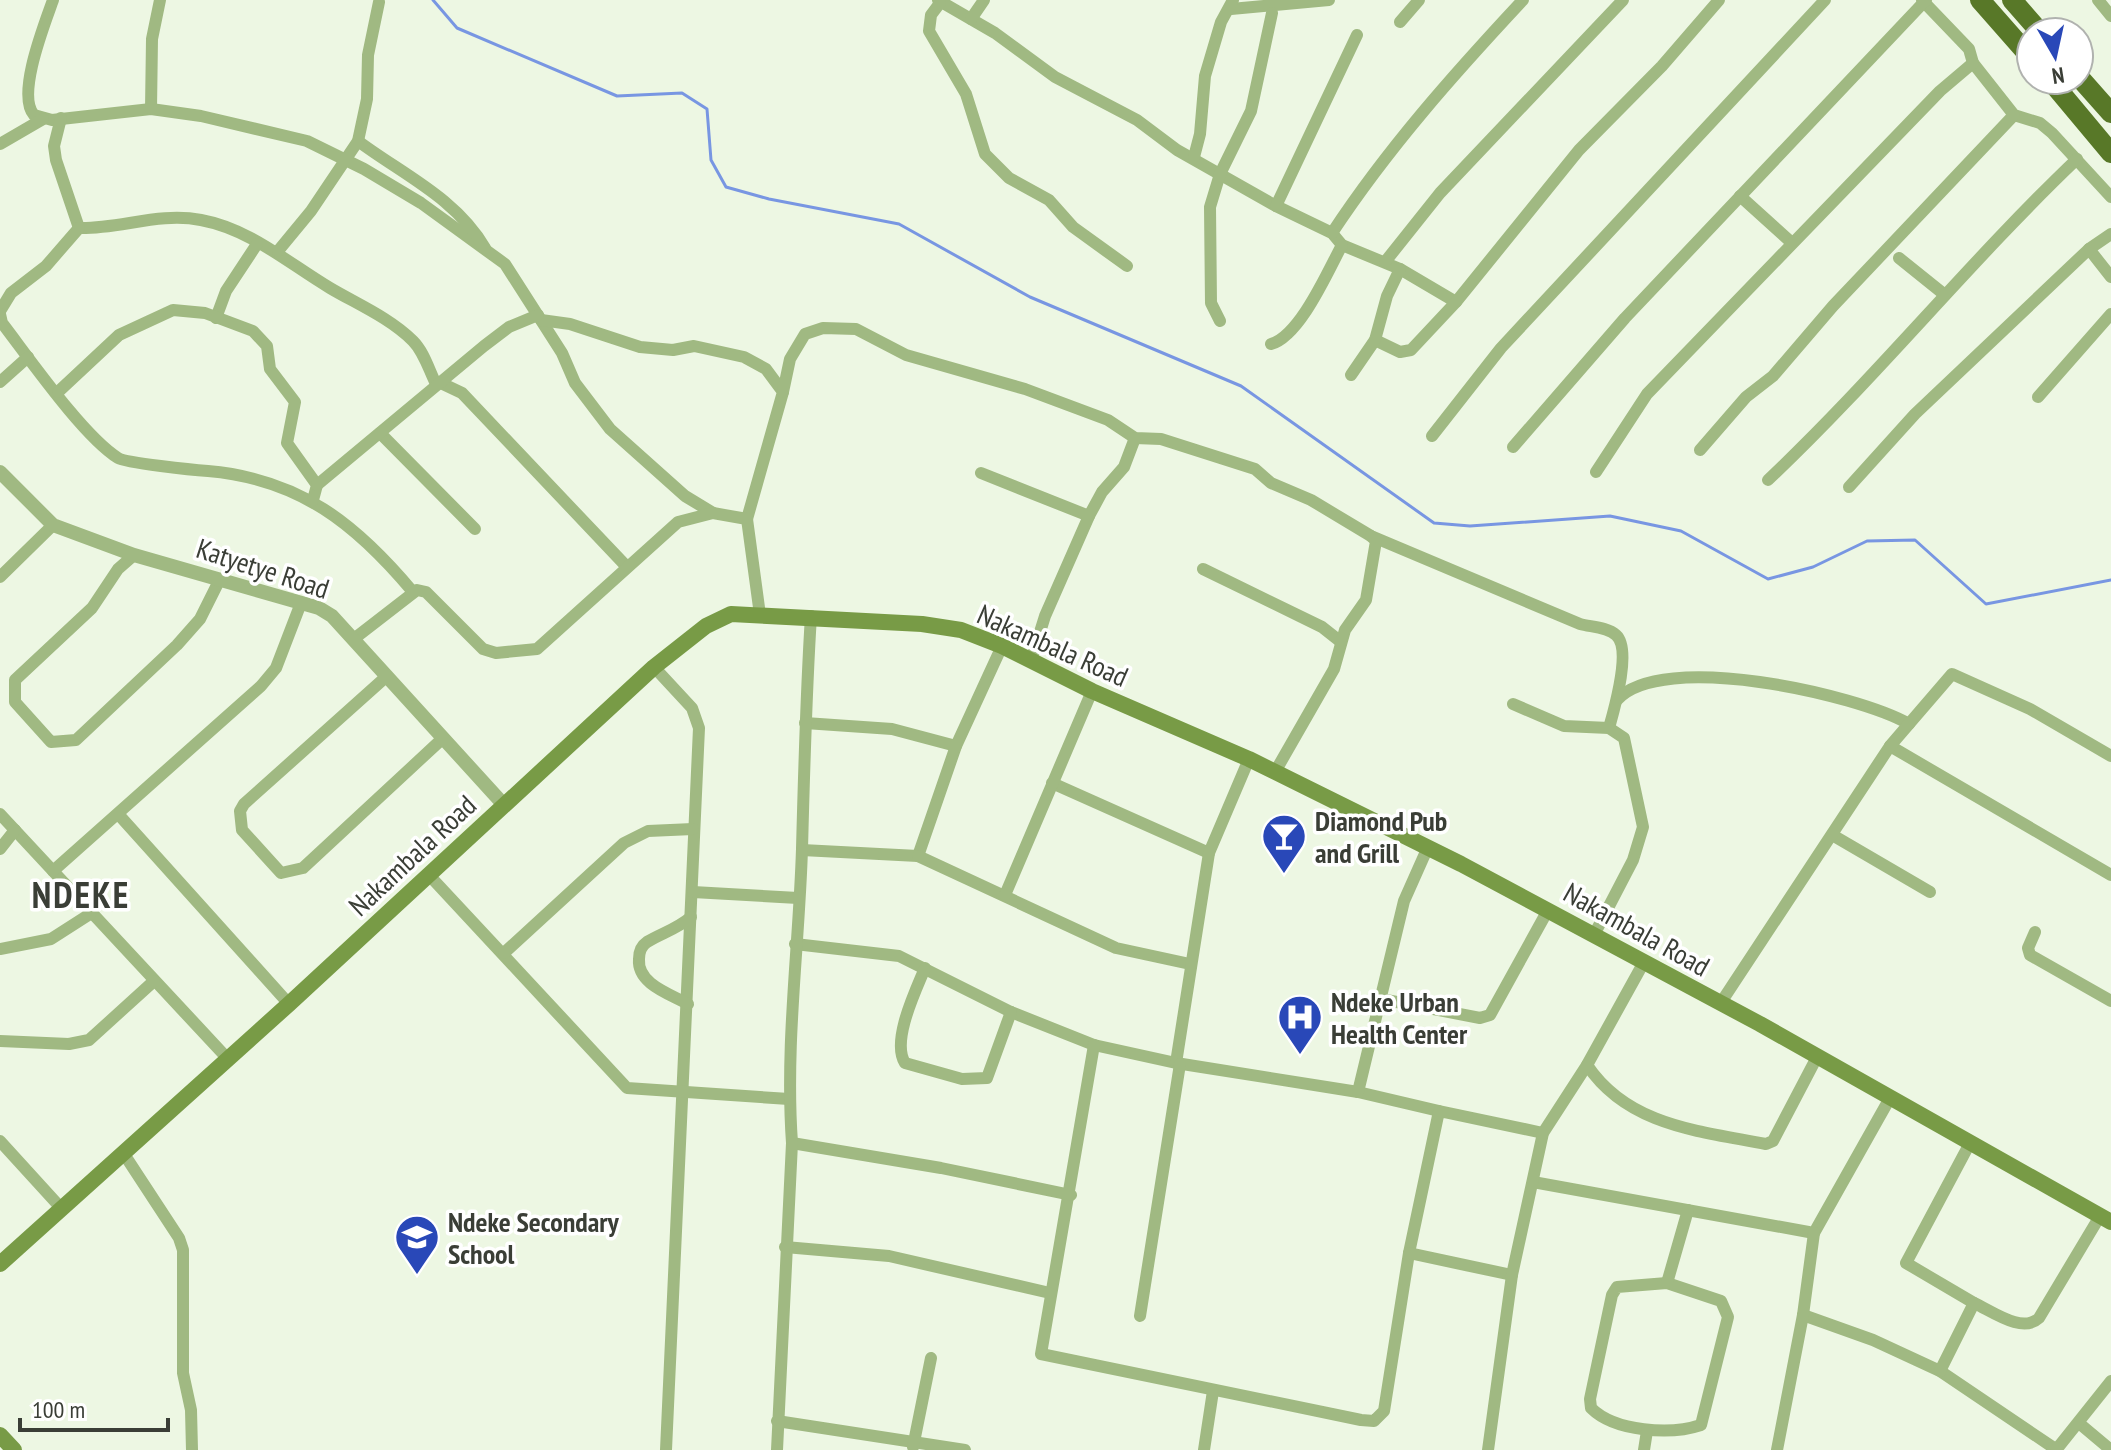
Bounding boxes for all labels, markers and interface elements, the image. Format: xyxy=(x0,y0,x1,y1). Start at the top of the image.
north arrow xyxy=(2015,16,2095,96)
text: N xyxy=(2050,61,2066,91)
street label: Katyetye Road xyxy=(192,529,334,607)
street label: Nakambala Road xyxy=(972,595,1134,695)
street label: Nakambala Road xyxy=(340,786,484,924)
place label: Diamond Pub and Grill xyxy=(1315,802,1447,871)
bar icon: Diamond Pub and Grill xyxy=(1260,812,1308,875)
district label: NDEKE xyxy=(32,871,130,918)
street label: Nakambala Road xyxy=(1557,874,1717,984)
place label: Ndeke Urban Health Center xyxy=(1331,983,1468,1052)
hospital icon: Ndeke Urban Health Center xyxy=(1276,993,1324,1056)
place label: Ndeke Secondary School xyxy=(448,1203,620,1272)
school or university icon: Ndeke Secondary School xyxy=(393,1213,441,1276)
scale bar xyxy=(20,1382,168,1432)
text: 100 m xyxy=(32,1394,85,1425)

